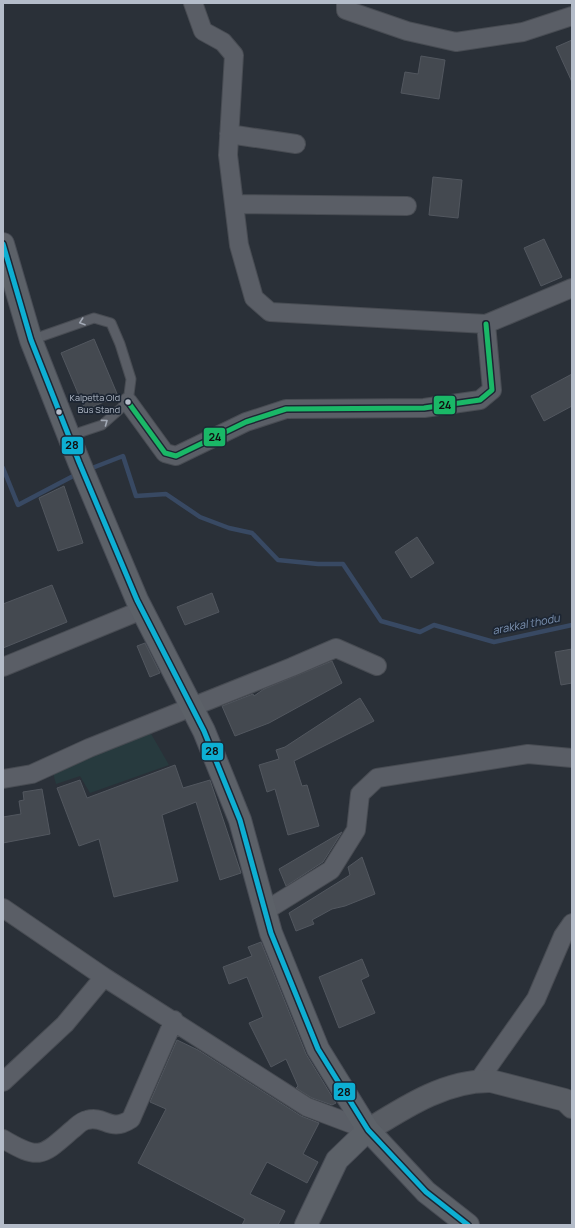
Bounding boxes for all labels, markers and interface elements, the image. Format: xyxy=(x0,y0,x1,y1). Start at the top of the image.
one-way arrow xyxy=(79,317,86,326)
place label: Kalpetta Old Bus Stand xyxy=(70,391,120,416)
line badge: 24 xyxy=(433,395,456,415)
marker: Kalpetta Old Bus Stand xyxy=(123,397,133,407)
text: 24 xyxy=(438,397,452,412)
unlabelled marker xyxy=(54,407,64,417)
one-way arrow xyxy=(100,420,107,427)
line badge: 24 xyxy=(203,427,226,447)
text: 24 xyxy=(208,429,222,444)
line badge: 28 xyxy=(61,436,84,455)
text: 28 xyxy=(65,437,79,452)
water label: arakkal thodu xyxy=(491,609,562,637)
line badge: 28 xyxy=(201,742,224,761)
text: 28 xyxy=(205,743,219,758)
line badge: 28 xyxy=(333,1082,356,1101)
text: 28 xyxy=(337,1084,351,1099)

